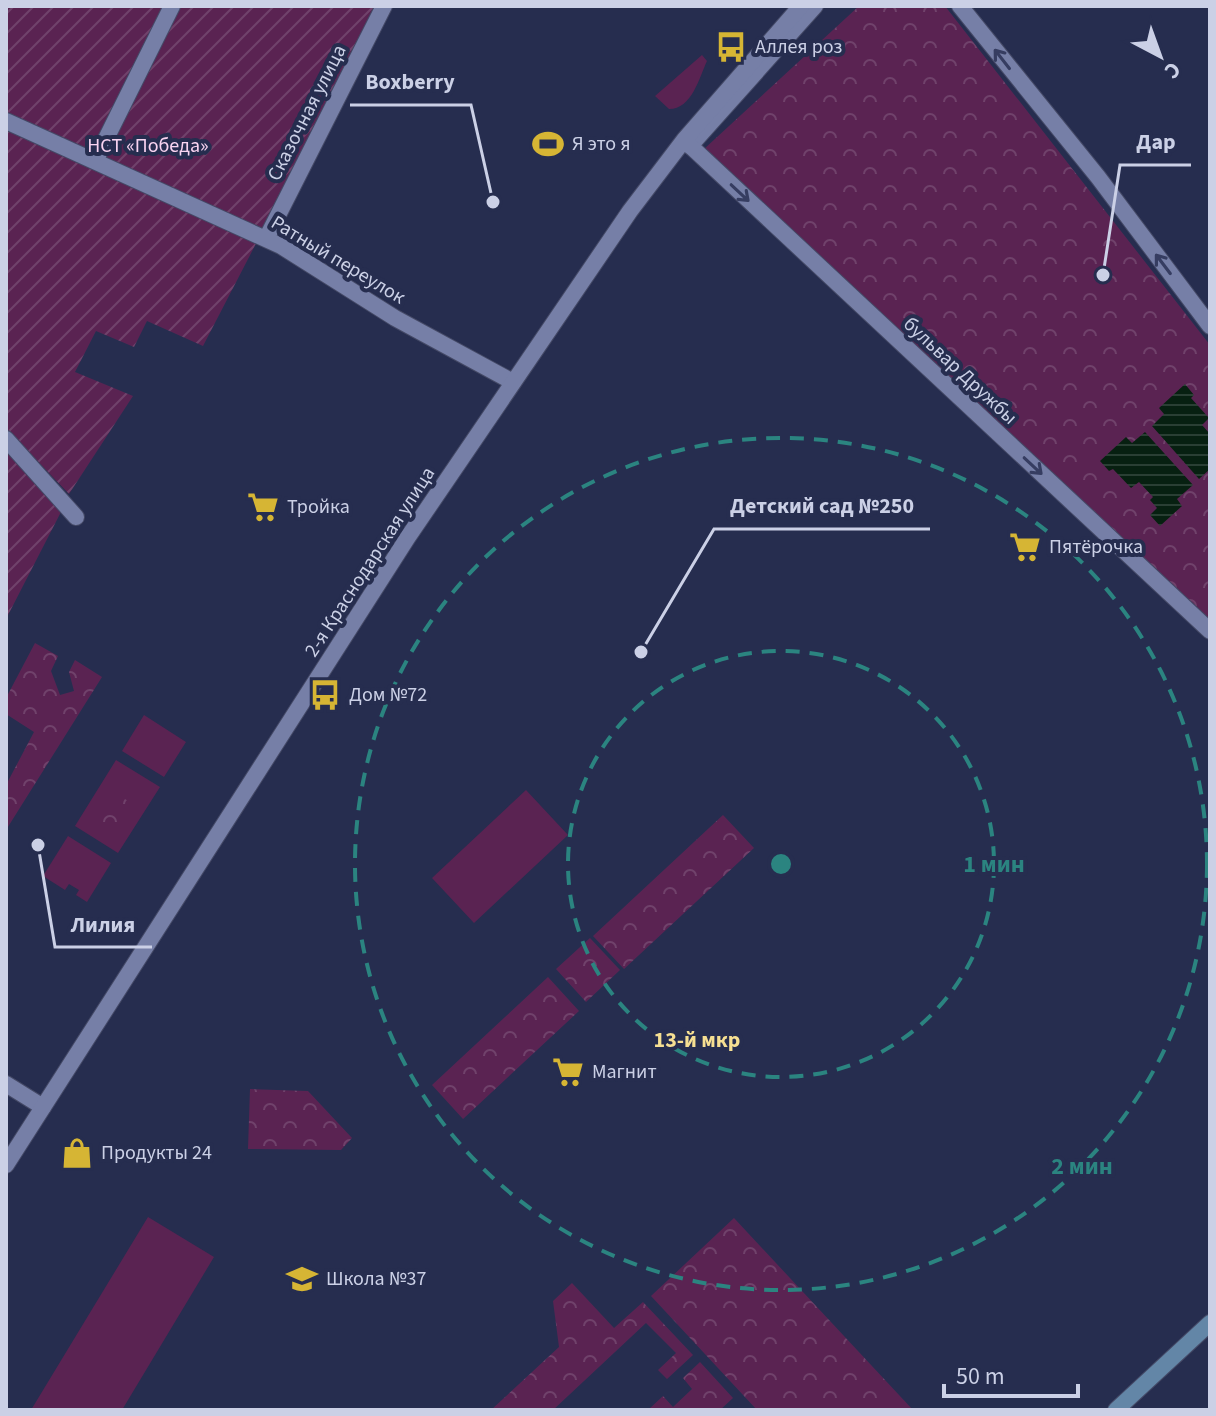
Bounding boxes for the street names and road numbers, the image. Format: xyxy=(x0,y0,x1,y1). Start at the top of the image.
street label: Сказочная улица xyxy=(261,40,353,186)
street label: Ратный переулок xyxy=(266,209,411,311)
street label: бульвар Дружбы xyxy=(897,311,1023,431)
street label: 2-я Краснодарская улица xyxy=(298,461,442,663)

